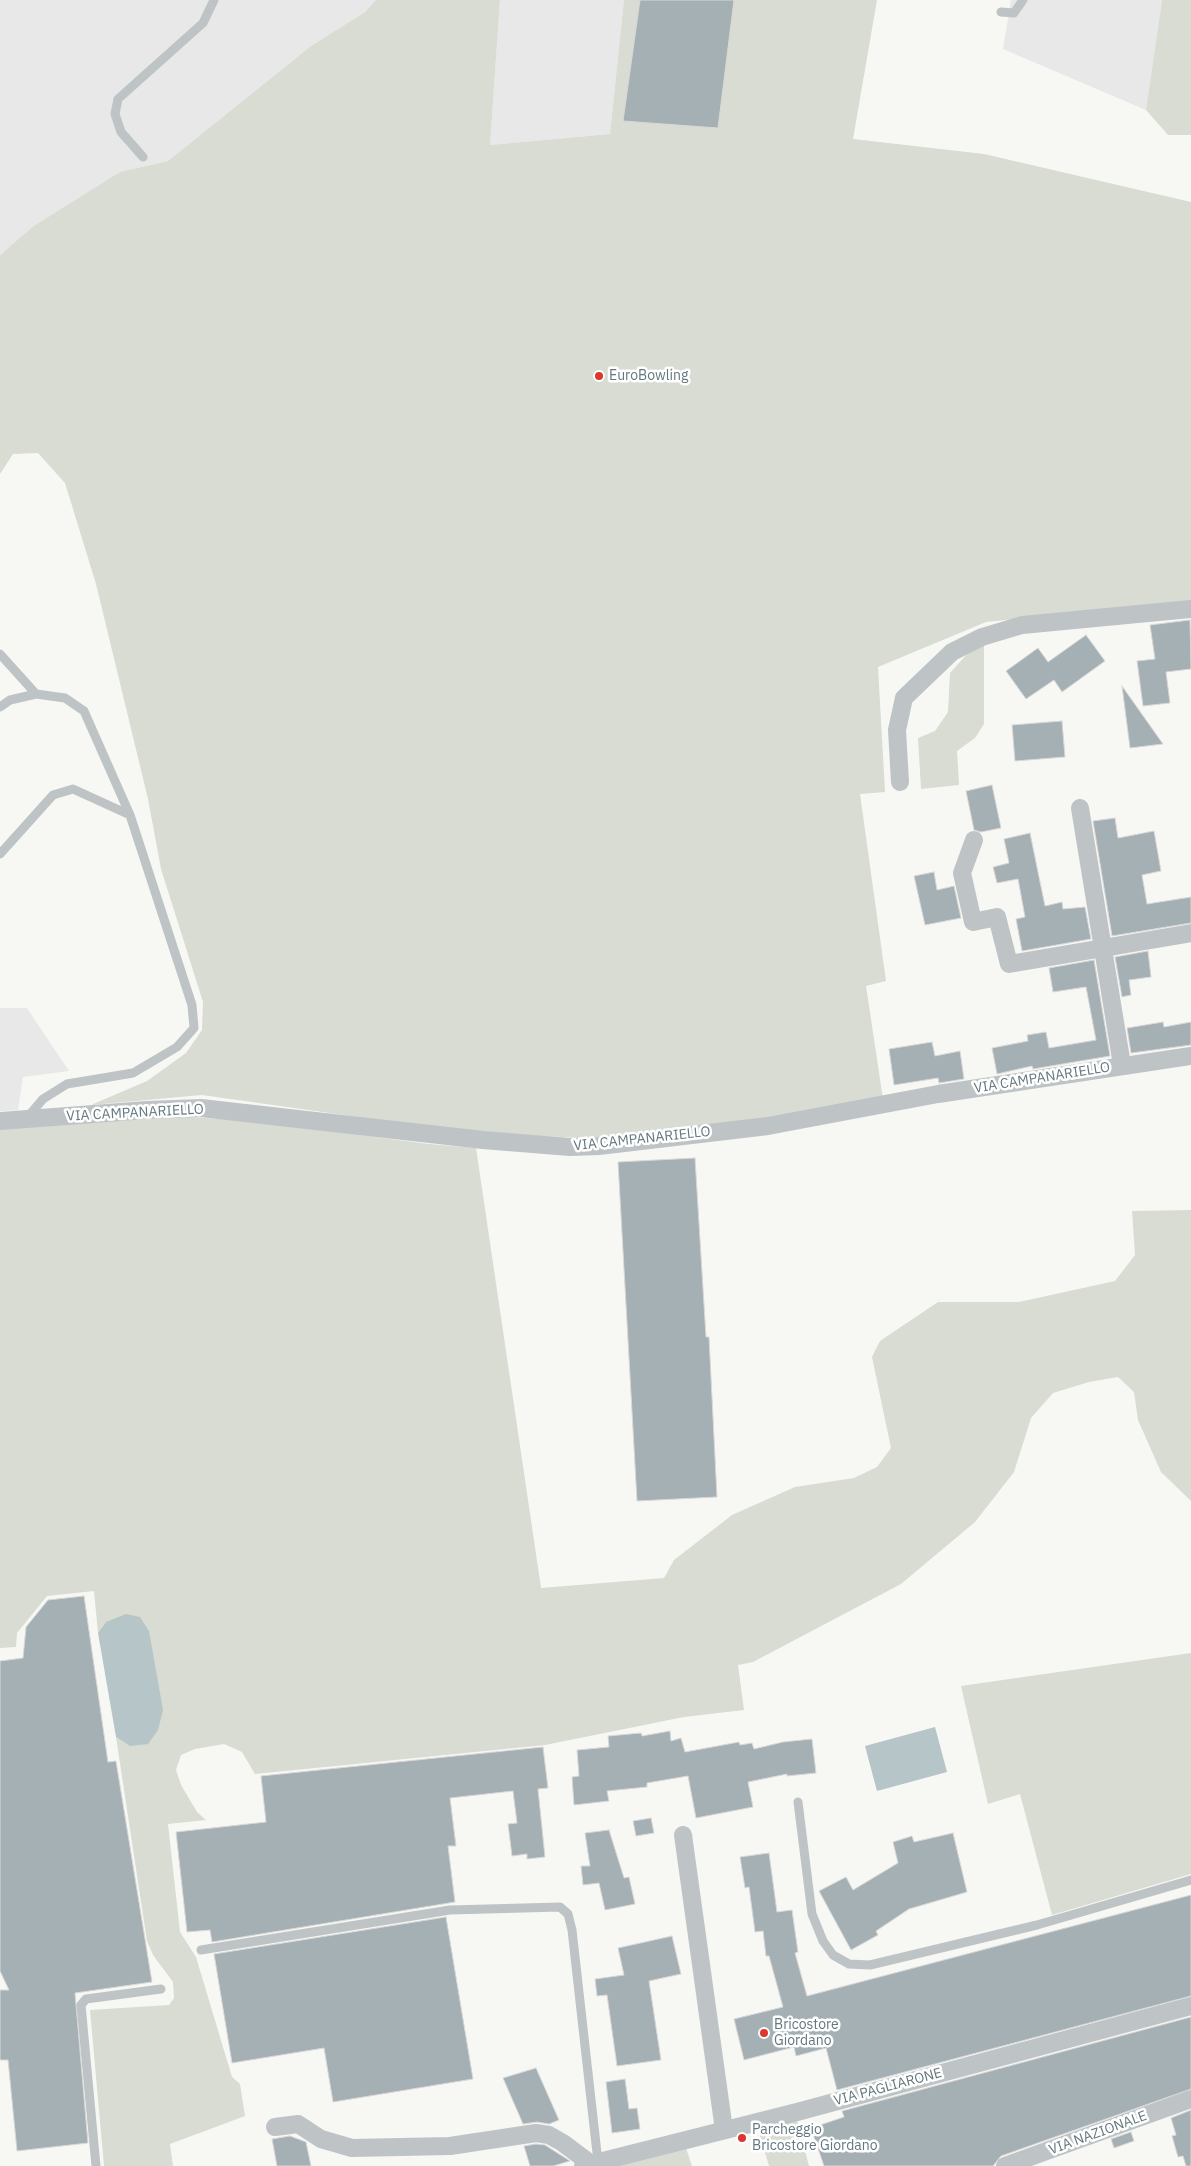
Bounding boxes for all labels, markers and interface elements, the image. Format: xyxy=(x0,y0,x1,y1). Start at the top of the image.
place label: EuroBowling xyxy=(609,368,688,384)
marker: EuroBowling xyxy=(593,370,605,382)
street label: VIA CAMPANARIELLO xyxy=(973,1059,1111,1097)
street label: VIA CAMPANARIELLO xyxy=(66,1101,204,1125)
street label: VIA CAMPANARIELLO xyxy=(573,1123,711,1155)
place label: Bricostore Giordano xyxy=(774,2017,839,2050)
marker: Bricostore Giordano xyxy=(758,2027,770,2039)
street label: VIA PAGLIARONE xyxy=(832,2065,944,2109)
street label: VIA NAZIONALE xyxy=(1047,2108,1149,2158)
place label: Parcheggio Bricostore Giordano xyxy=(752,2122,878,2154)
marker: Parcheggio Bricostore Giordano xyxy=(736,2132,748,2144)

